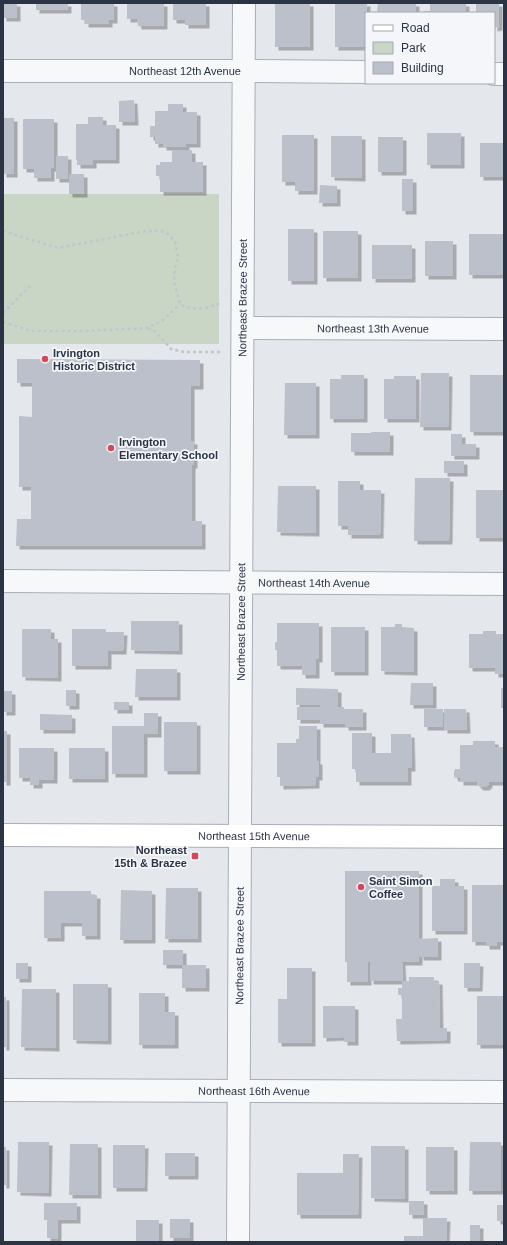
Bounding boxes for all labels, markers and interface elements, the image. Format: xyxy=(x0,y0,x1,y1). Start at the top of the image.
legend xyxy=(365,12,495,84)
text: Road xyxy=(401,21,430,35)
text: Park xyxy=(401,41,427,55)
text: Building xyxy=(401,61,444,75)
street label: Northeast 12th Avenue xyxy=(129,65,241,77)
street label: Northeast Brazee Street xyxy=(236,239,249,357)
street label: Northeast 13th Avenue xyxy=(317,322,429,335)
place label: Irvington Historic District xyxy=(53,347,135,372)
marker: Irvington Historic District xyxy=(40,354,50,364)
place label: Irvington Elementary School xyxy=(119,436,218,461)
marker: Irvington Elementary School xyxy=(106,443,116,453)
street label: Northeast Brazee Street xyxy=(235,563,247,681)
street label: Northeast 14th Avenue xyxy=(258,577,370,589)
street label: Northeast 15th Avenue xyxy=(198,830,310,842)
place label: Northeast 15th & Brazee xyxy=(114,844,187,869)
marker: Northeast 15th & Brazee xyxy=(190,851,200,861)
place label: Saint Simon Coffee xyxy=(369,875,433,900)
marker: Saint Simon Coffee xyxy=(356,882,366,892)
street label: Northeast Brazee Street xyxy=(233,887,246,1005)
street label: Northeast 16th Avenue xyxy=(198,1085,310,1097)

